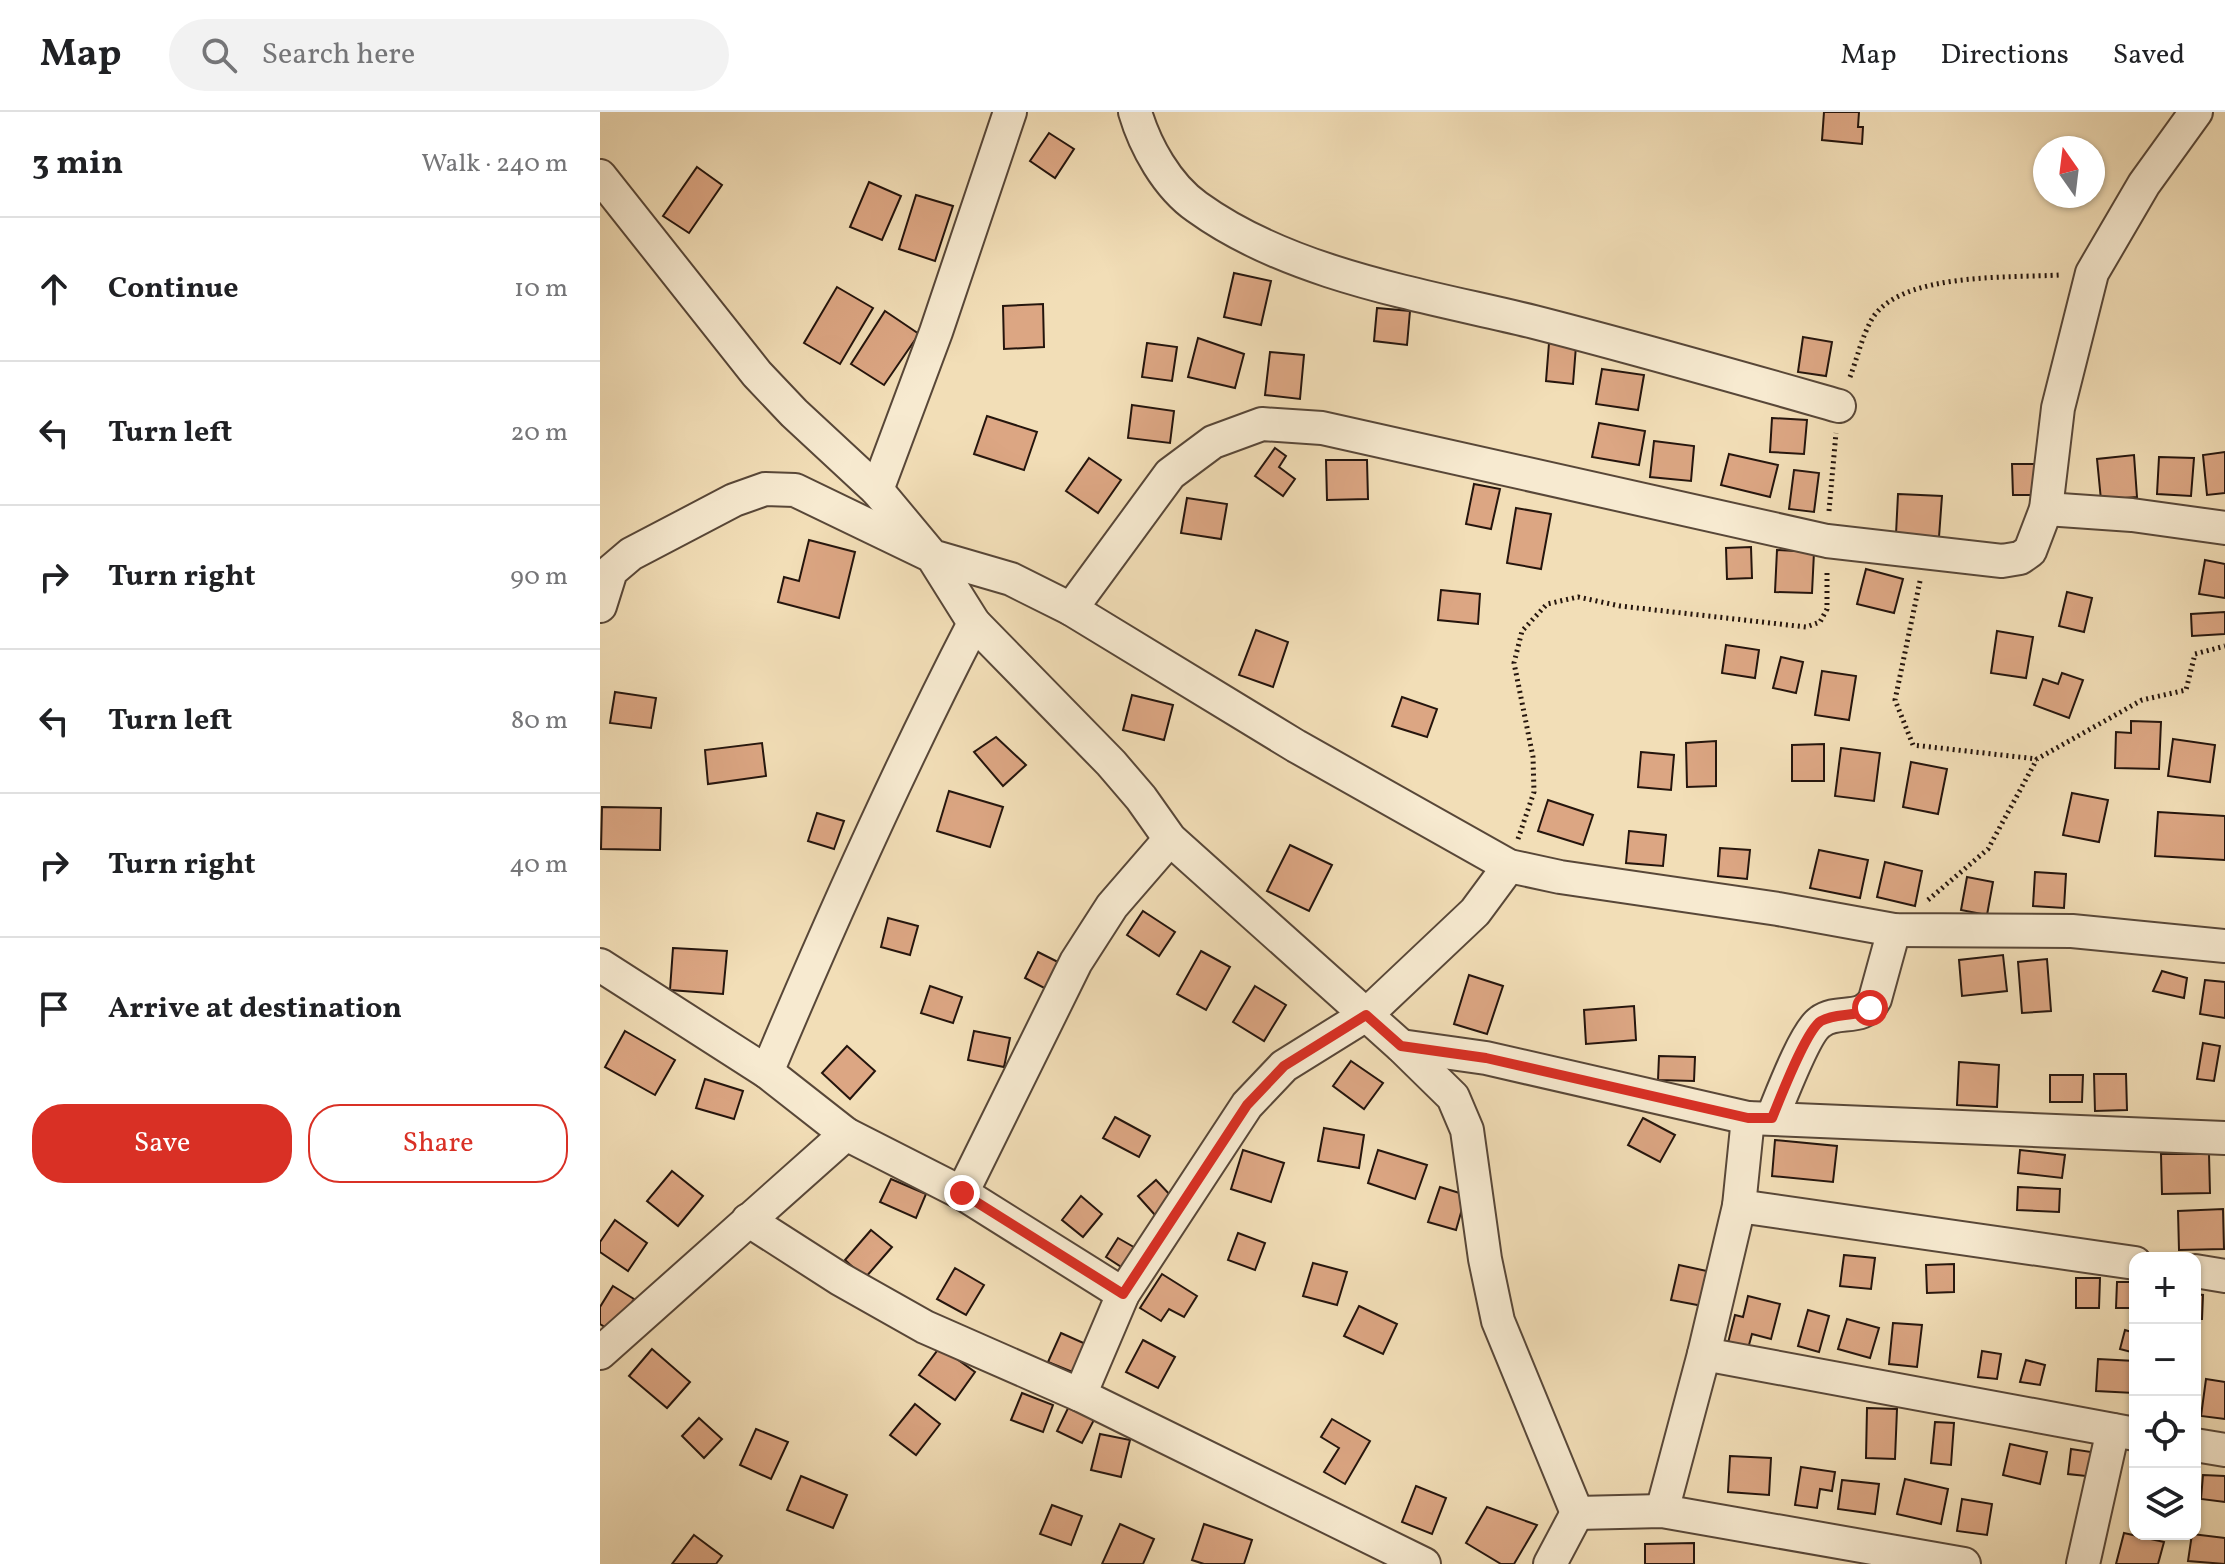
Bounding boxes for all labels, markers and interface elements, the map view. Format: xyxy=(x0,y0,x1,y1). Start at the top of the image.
search box xyxy=(169,19,729,91)
text: Map xyxy=(40,29,121,82)
icon: search xyxy=(197,33,241,77)
text: Search here xyxy=(261,34,415,76)
text: Map xyxy=(1841,36,1897,75)
text: Directions xyxy=(1941,36,2069,75)
text: Saved xyxy=(2113,36,2185,75)
north arrow xyxy=(2033,136,2105,208)
text: 3 min xyxy=(32,141,123,188)
text: Walk · 240 m xyxy=(421,146,568,182)
icon: ahead xyxy=(32,267,76,311)
text: Continue xyxy=(108,268,239,310)
text: 10 m xyxy=(514,271,568,307)
icon: left xyxy=(32,411,76,455)
text: Turn left xyxy=(108,412,232,454)
text: 20 m xyxy=(510,415,568,451)
icon: right xyxy=(32,555,76,599)
text: Turn right xyxy=(108,556,256,598)
text: 90 m xyxy=(510,559,568,595)
icon: left xyxy=(32,699,76,743)
text: Turn left xyxy=(108,700,232,742)
text: 80 m xyxy=(511,703,568,739)
icon: right xyxy=(32,843,76,887)
text: Turn right xyxy=(108,844,256,886)
text: 40 m xyxy=(509,847,568,883)
icon: arrive xyxy=(32,987,76,1031)
text: Arrive at destination xyxy=(108,988,402,1030)
route start xyxy=(1852,990,1888,1026)
button: Save xyxy=(32,1104,292,1183)
button: Share xyxy=(308,1104,568,1183)
route end xyxy=(944,1175,980,1211)
map controls xyxy=(2129,1252,2201,1540)
button: + xyxy=(2129,1252,2201,1324)
button: − xyxy=(2129,1324,2201,1396)
button: locate xyxy=(2129,1396,2201,1468)
button: layers xyxy=(2129,1468,2201,1540)

